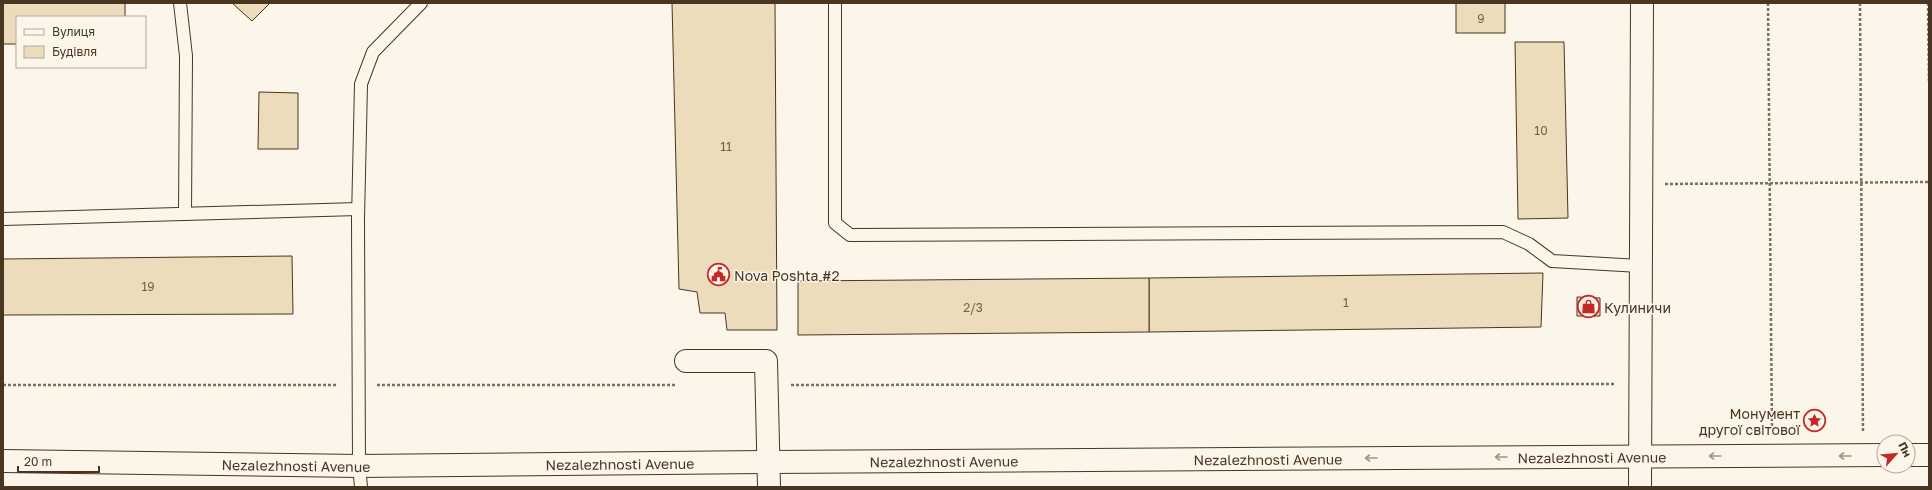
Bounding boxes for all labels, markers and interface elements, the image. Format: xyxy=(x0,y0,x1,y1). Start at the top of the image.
house number: 9 xyxy=(1477,11,1485,26)
legend xyxy=(16,16,146,68)
text: Вулиця xyxy=(52,24,95,39)
text: Будівля xyxy=(52,44,97,59)
house number: 10 xyxy=(1534,123,1548,138)
house number: 11 xyxy=(720,139,732,154)
public building icon: Nova Poshta #2 xyxy=(705,262,731,288)
place label: Nova Poshta #2 xyxy=(734,267,840,284)
house number: 19 xyxy=(141,279,155,294)
shop icon: Кулиничи xyxy=(1575,294,1601,320)
house number: 1 xyxy=(1343,295,1349,310)
place label: Кулиничи xyxy=(1604,299,1671,316)
house number: 2/3 xyxy=(963,300,983,315)
place label: Монумент другої світової xyxy=(1699,405,1801,438)
place icon: Монумент другої світової xyxy=(1802,408,1828,434)
north arrow xyxy=(1876,434,1916,474)
text: Пн xyxy=(1896,440,1915,459)
scale bar xyxy=(18,448,99,474)
street label: Nezalezhnosti Avenue xyxy=(1517,448,1666,466)
street label: Nezalezhnosti Avenue xyxy=(1193,450,1342,468)
street label: Nezalezhnosti Avenue xyxy=(869,452,1018,470)
one-way arrow xyxy=(1709,452,1722,460)
one-way arrow xyxy=(1839,452,1852,460)
one-way arrow xyxy=(1495,453,1508,461)
text: 20 m xyxy=(24,454,52,469)
street label: Nezalezhnosti Avenue xyxy=(545,454,694,473)
one-way arrow xyxy=(1365,454,1378,462)
street label: Nezalezhnosti Avenue xyxy=(221,456,370,475)

